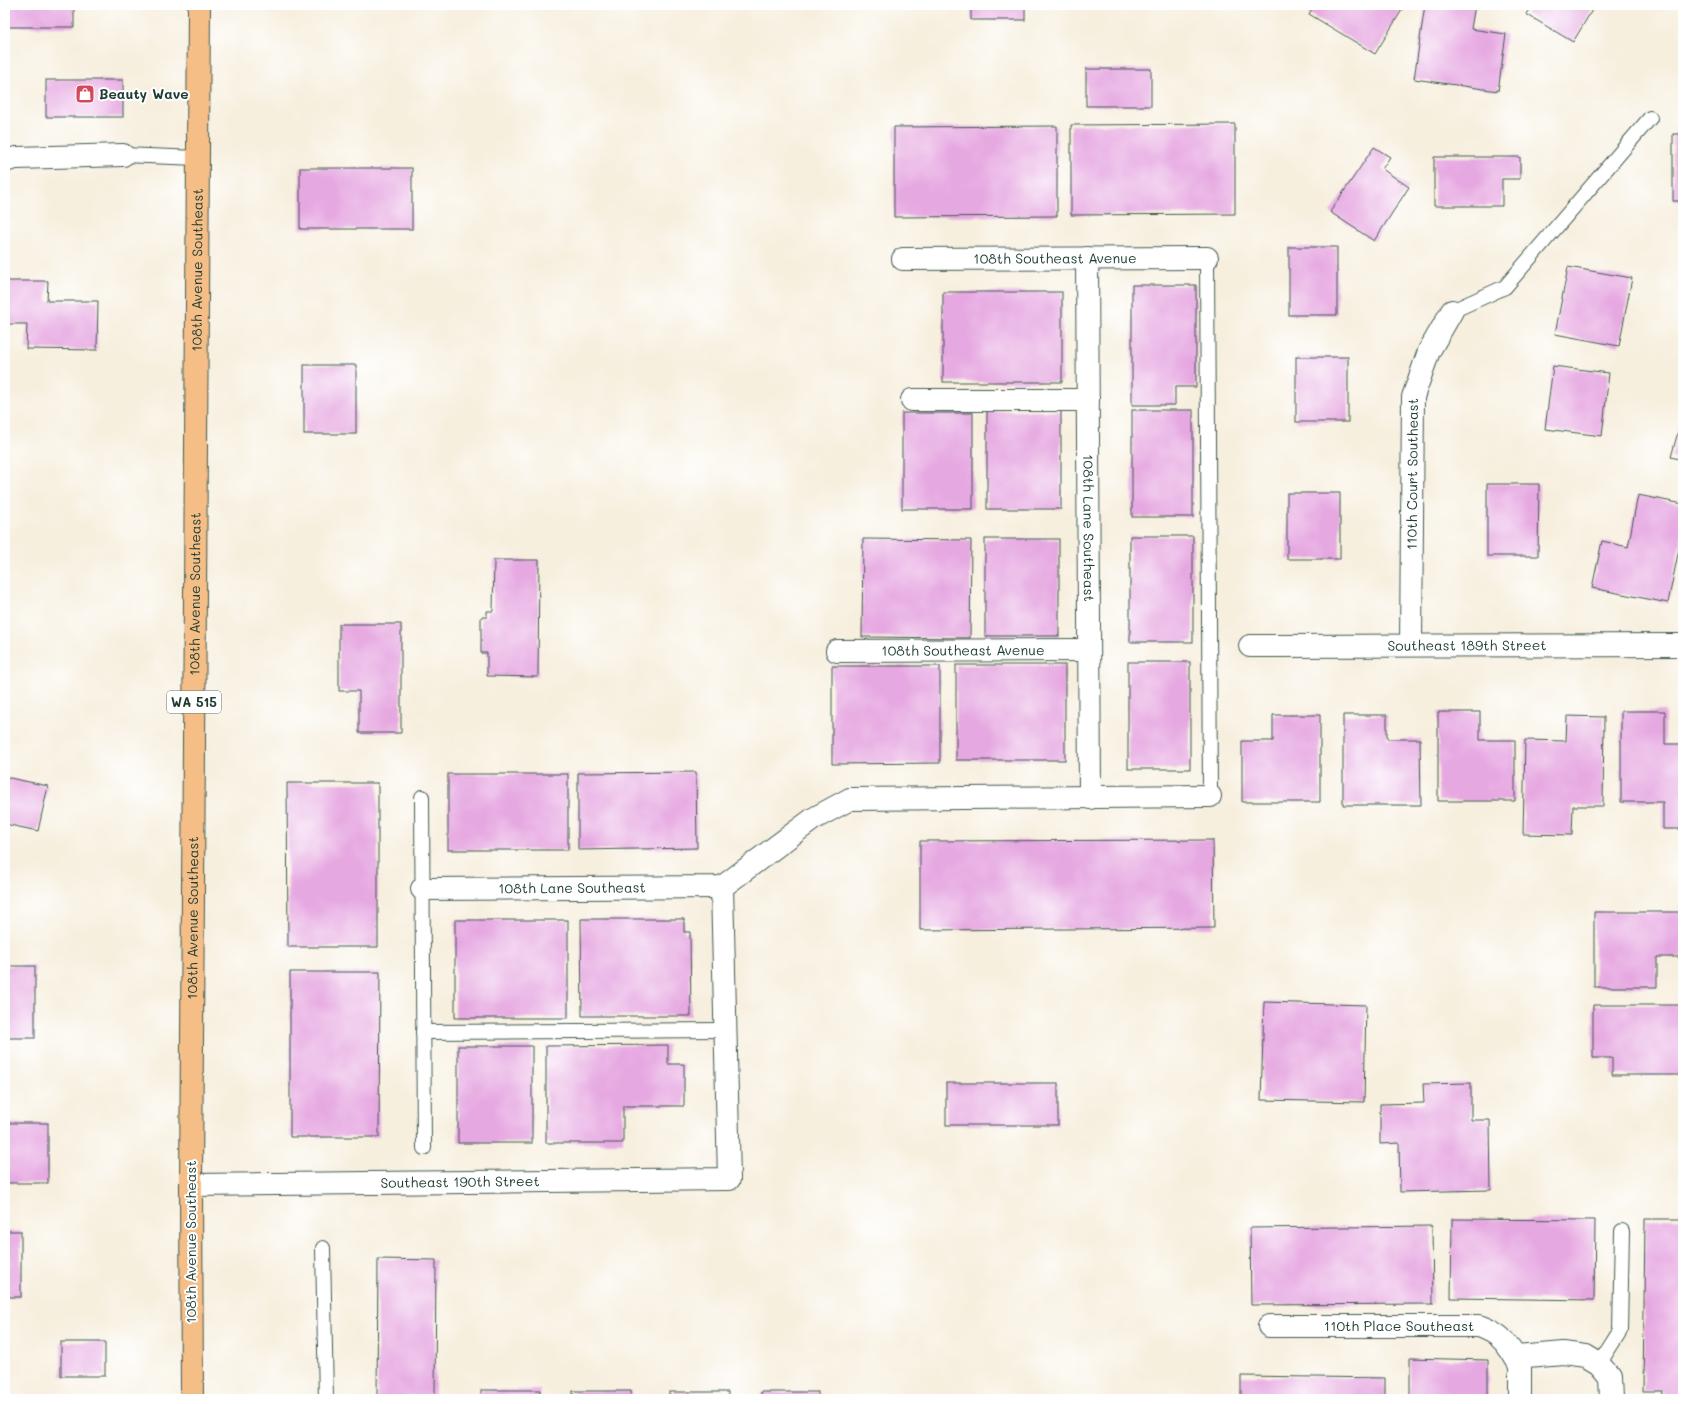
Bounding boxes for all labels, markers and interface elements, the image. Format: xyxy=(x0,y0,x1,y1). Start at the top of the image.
shop icon: Beauty Wave xyxy=(74,83,96,105)
place label: Beauty Wave xyxy=(99,84,189,103)
street label: 108th Avenue Southeast xyxy=(187,188,207,352)
street label: 108th Southeast Avenue xyxy=(973,248,1137,268)
street label: 110th Court Southeast xyxy=(1402,398,1422,550)
street label: 108th Lane Southeast xyxy=(1079,454,1099,602)
street label: 108th Avenue Southeast xyxy=(184,512,205,676)
street label: Southeast 189th Street xyxy=(1387,635,1547,655)
street label: 108th Southeast Avenue xyxy=(881,640,1045,660)
road number: WA 515 xyxy=(167,691,221,713)
street label: 108th Avenue Southeast xyxy=(182,836,202,1000)
street label: 108th Lane Southeast xyxy=(498,878,646,897)
street label: 108th Avenue Southeast xyxy=(181,1160,200,1324)
street label: Southeast 190th Street xyxy=(380,1171,540,1192)
street label: 110th Place Southeast xyxy=(1324,1316,1474,1335)

